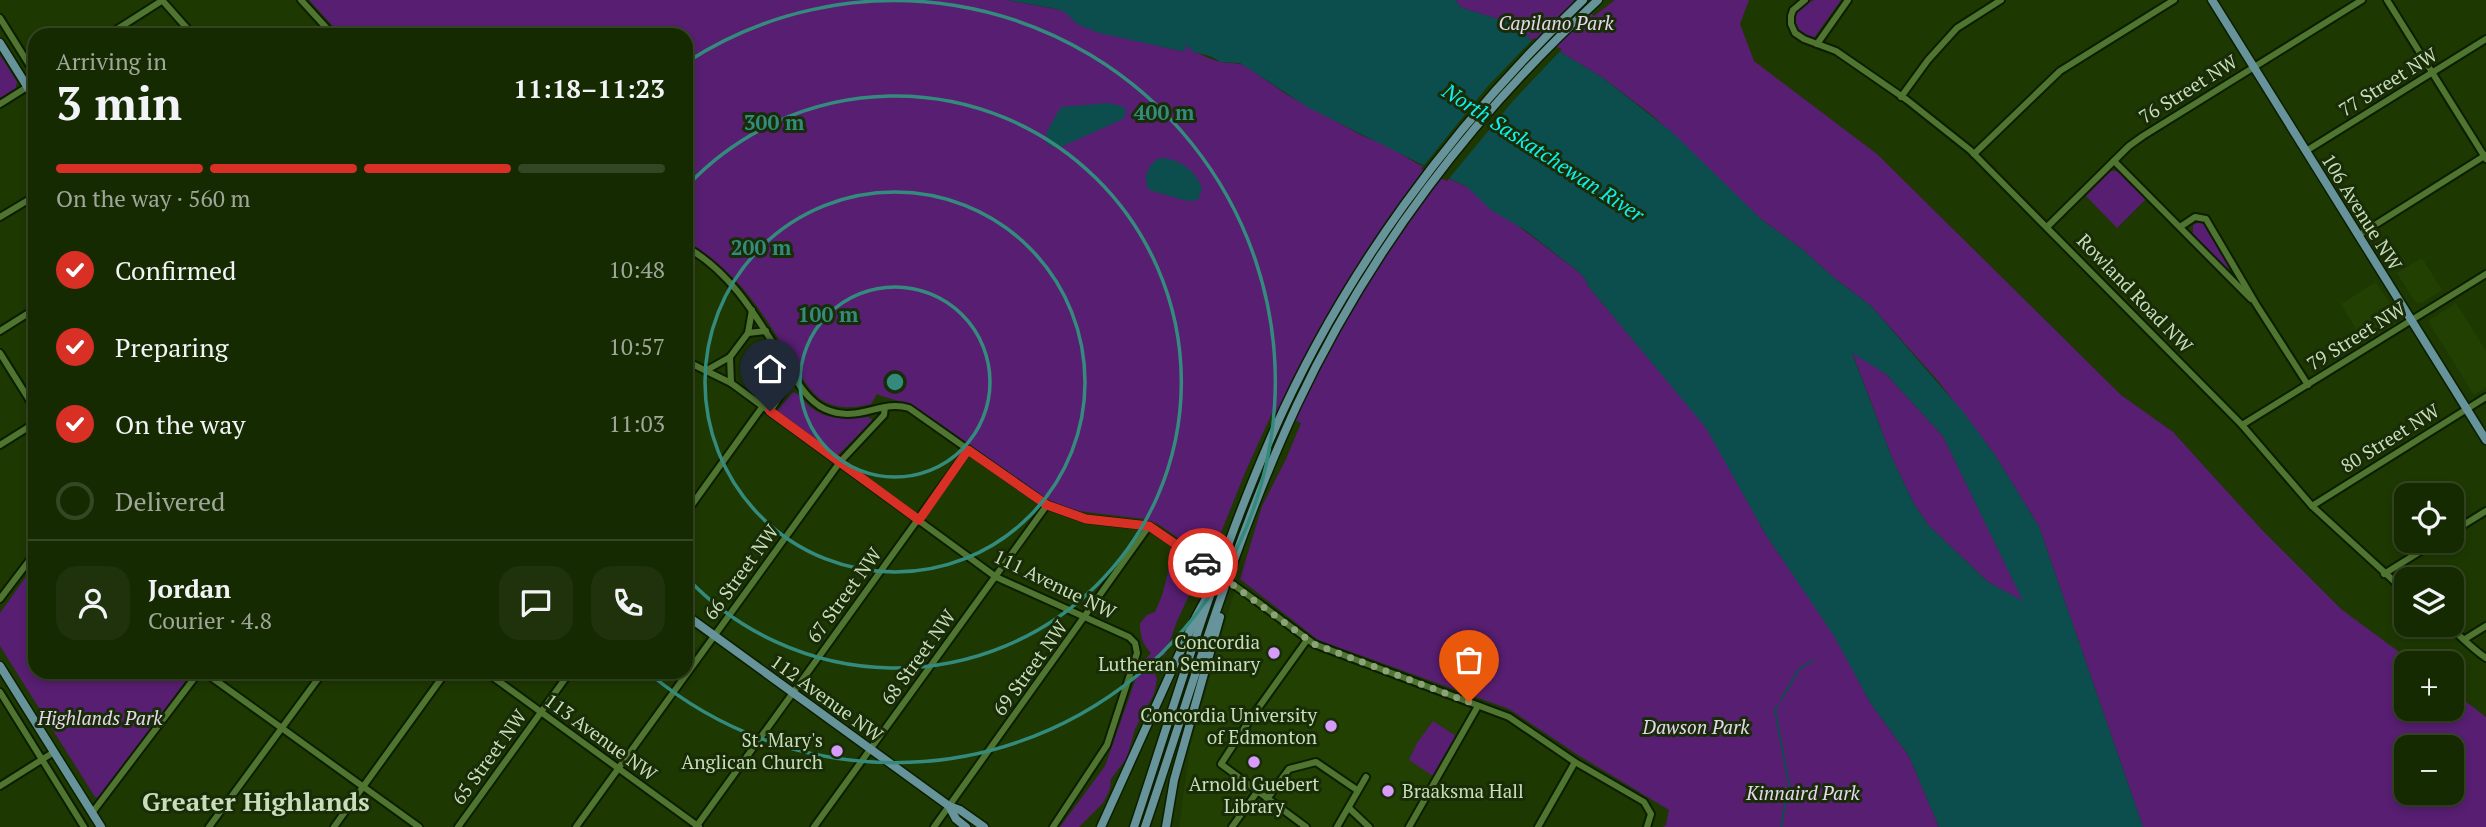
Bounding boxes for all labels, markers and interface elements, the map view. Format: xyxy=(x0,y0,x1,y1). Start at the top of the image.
park label: Capilano Park xyxy=(1498,10,1614,35)
street label: 77 Street NW xyxy=(2334,41,2442,122)
text: Arriving in xyxy=(56,46,167,77)
street label: 76 Street NW xyxy=(2134,48,2242,129)
text: 11:18–11:23 xyxy=(513,71,665,105)
text: 3 min xyxy=(56,72,182,133)
water label: North Saskatchewan River xyxy=(1437,76,1650,228)
text: 400 m xyxy=(1134,98,1195,126)
text: 300 m xyxy=(744,108,805,136)
street label: 106 Avenue NW xyxy=(2317,149,2408,275)
text: On the way · 560 m xyxy=(56,183,250,214)
street label: Rowland Road NW xyxy=(2072,228,2199,358)
text: 200 m xyxy=(731,233,792,261)
icon: check xyxy=(56,251,94,289)
text: Confirmed xyxy=(115,253,236,287)
text: 10:48 xyxy=(608,254,665,285)
street label: 79 Street NW xyxy=(2302,295,2410,376)
text: 100 m xyxy=(798,300,859,328)
icon: check xyxy=(56,328,94,366)
text: Preparing xyxy=(115,330,228,364)
text: 10:57 xyxy=(608,331,665,362)
pin xyxy=(740,339,800,411)
icon: home xyxy=(751,350,789,388)
centre of rings xyxy=(883,370,907,394)
street label: 80 Street NW xyxy=(2336,397,2444,478)
icon: check xyxy=(56,405,94,443)
text: On the way xyxy=(115,407,246,441)
text: 11:03 xyxy=(608,408,665,439)
map controls xyxy=(2394,483,2464,805)
button: locate xyxy=(2394,483,2464,553)
text: Delivered xyxy=(115,484,225,518)
street label: 66 Street NW xyxy=(698,519,784,624)
courier xyxy=(1168,528,1238,598)
street label: 67 Street NW xyxy=(801,542,887,647)
street label: 111 Avenue NW xyxy=(990,543,1121,624)
icon: car xyxy=(1184,544,1222,582)
button: person xyxy=(56,566,130,640)
button: chat xyxy=(499,566,573,640)
button: phone xyxy=(591,566,665,640)
button: layers xyxy=(2394,567,2464,637)
text: Jordan xyxy=(148,571,231,605)
street label: 68 Street NW xyxy=(875,604,961,709)
text: Courier · 4.8 xyxy=(148,605,272,636)
street label: 69 Street NW xyxy=(987,615,1073,720)
place label: Concordia Lutheran Seminary xyxy=(1098,629,1260,676)
pin xyxy=(1439,630,1499,702)
icon: bag xyxy=(1450,641,1488,679)
marker: Concordia Lutheran Seminary xyxy=(1266,645,1282,661)
street label: 112 Avenue NW xyxy=(766,648,889,747)
button: + xyxy=(2394,651,2464,721)
street label: 113 Avenue NW xyxy=(540,687,663,786)
place label: Concordia University of Edmonton xyxy=(1140,702,1317,749)
street label: 65 Street NW xyxy=(446,704,532,809)
park label: Highlands Park xyxy=(37,705,163,730)
park label: Dawson Park xyxy=(1642,714,1750,739)
marker: Concordia University of Edmonton xyxy=(1323,718,1339,734)
place label: St. Mary's Anglican Church xyxy=(681,727,823,774)
button: − xyxy=(2394,735,2464,805)
marker: St. Mary's Anglican Church xyxy=(829,743,845,759)
marker: Arnold Guebert Library xyxy=(1246,754,1262,770)
place label: Arnold Guebert Library xyxy=(1189,771,1319,818)
place label: Braaksma Hall xyxy=(1402,778,1524,803)
park label: Kinnaird Park xyxy=(1745,780,1861,805)
marker: Braaksma Hall xyxy=(1380,783,1396,799)
district label: Greater Highlands xyxy=(142,784,370,818)

